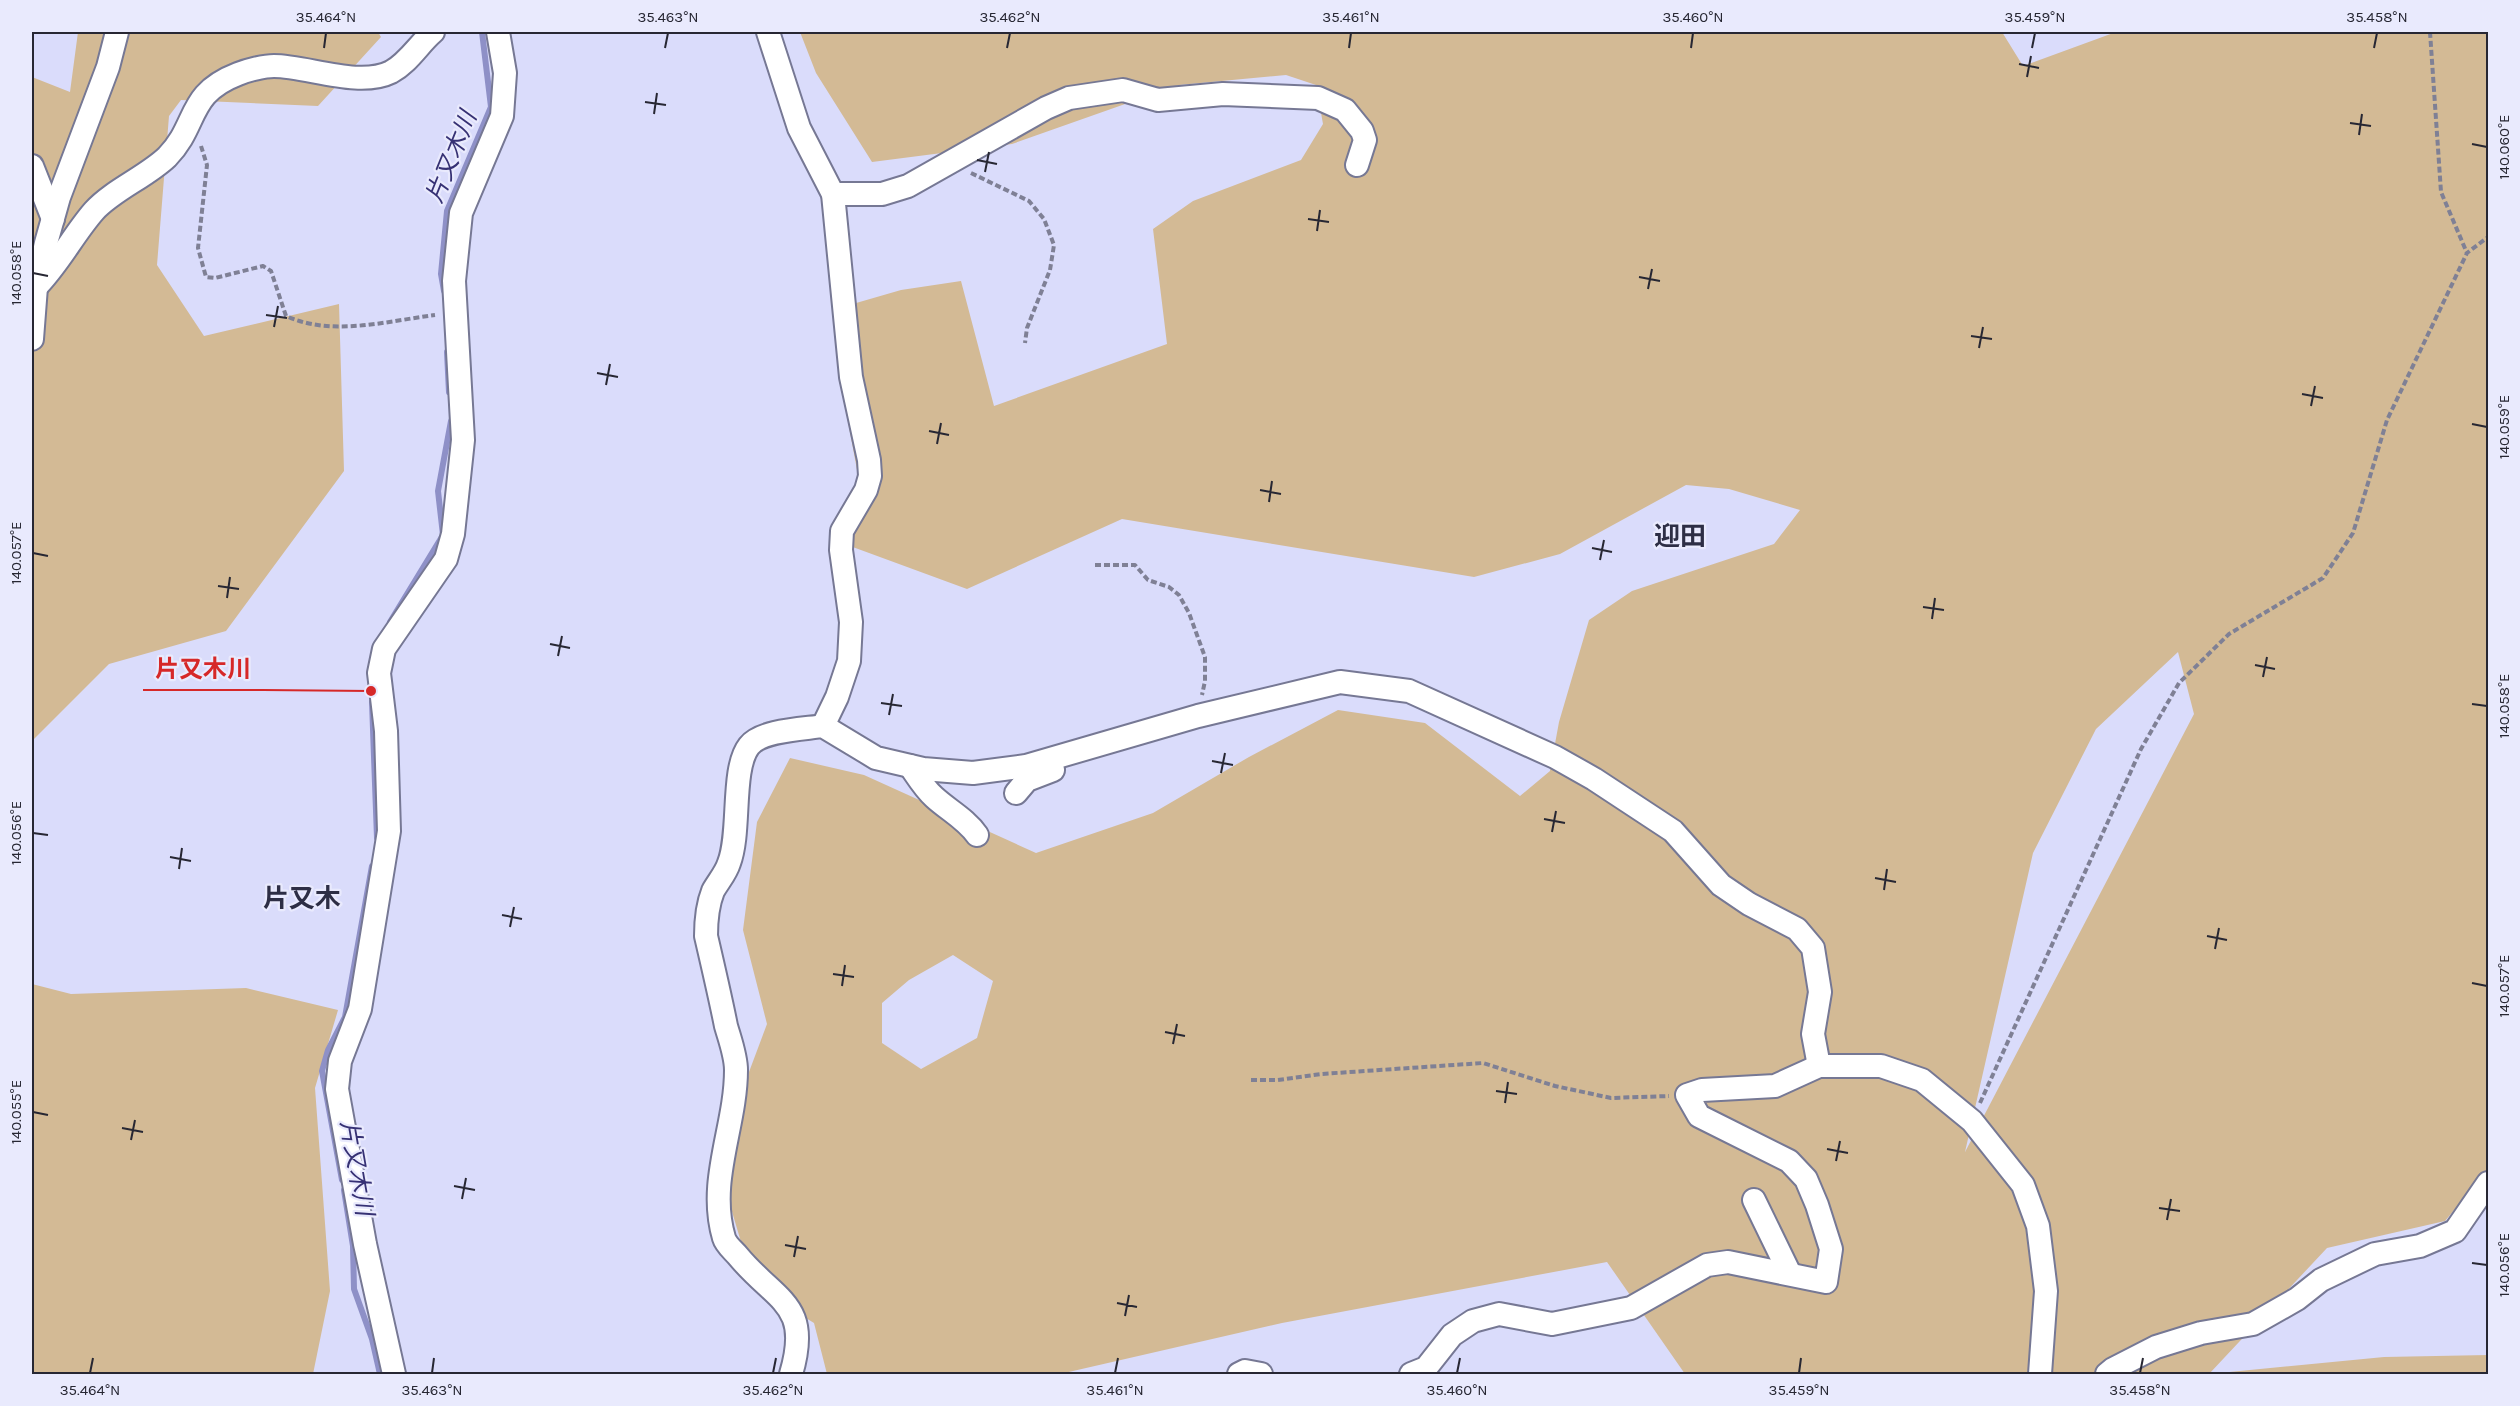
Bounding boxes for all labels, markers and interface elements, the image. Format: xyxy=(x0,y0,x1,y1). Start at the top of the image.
text: 35.464°N xyxy=(296,8,356,26)
text: 35.463°N xyxy=(637,8,699,26)
text: 35.462°N xyxy=(979,8,1041,26)
text: 35.461°N xyxy=(1322,8,1380,26)
text: 35.460°N xyxy=(1662,8,1724,26)
text: 35.459°N xyxy=(2005,8,2065,26)
text: 35.458°N xyxy=(2346,8,2408,26)
water label: 片又木川 xyxy=(420,104,483,207)
text: 140.060°E xyxy=(2495,115,2513,179)
text: 140.058°E xyxy=(7,240,25,306)
text: 140.059°E xyxy=(2495,395,2513,459)
district label: 迎田 xyxy=(1654,521,1706,552)
text: 140.057°E xyxy=(7,522,25,584)
callout: 片又木川 xyxy=(143,648,263,690)
text: 片又木川 xyxy=(155,655,251,683)
text: 140.058°E xyxy=(2495,673,2513,739)
text: 140.056°E xyxy=(7,801,25,865)
district label: 片又木 xyxy=(263,883,341,914)
text: 140.057°E xyxy=(2495,955,2513,1017)
text: 140.055°E xyxy=(7,1080,25,1144)
water label: 片又木川 xyxy=(335,1118,380,1221)
text: 140.056°E xyxy=(2495,1233,2513,1297)
text: 35.464°N xyxy=(60,1381,120,1399)
text: 35.463°N xyxy=(401,1381,463,1399)
text: 35.462°N xyxy=(742,1381,804,1399)
text: 35.461°N xyxy=(1086,1381,1144,1399)
text: 35.460°N xyxy=(1426,1381,1488,1399)
text: 35.459°N xyxy=(1769,1381,1829,1399)
text: 35.458°N xyxy=(2109,1381,2171,1399)

